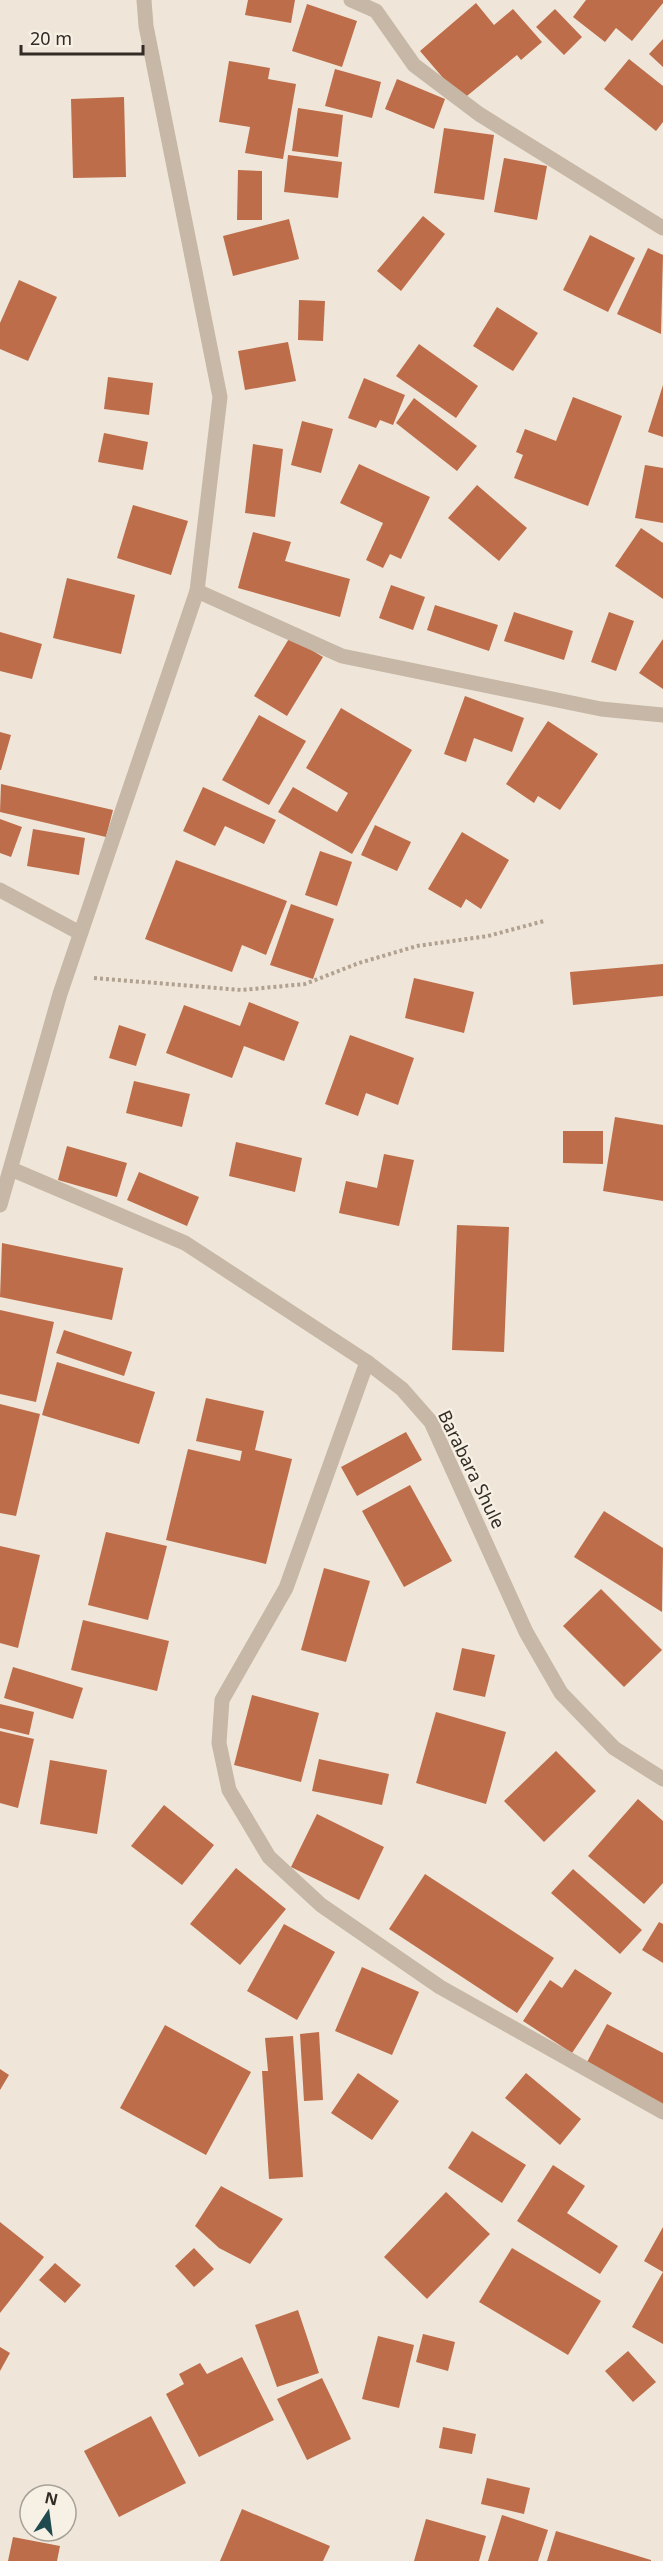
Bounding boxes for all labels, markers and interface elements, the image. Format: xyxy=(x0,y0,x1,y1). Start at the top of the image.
scale bar xyxy=(21,18,142,56)
text: 20 m xyxy=(30,26,72,50)
street label: Barabara Shule xyxy=(433,1406,511,1532)
north arrow xyxy=(18,2483,78,2543)
text: N xyxy=(43,2486,60,2511)

